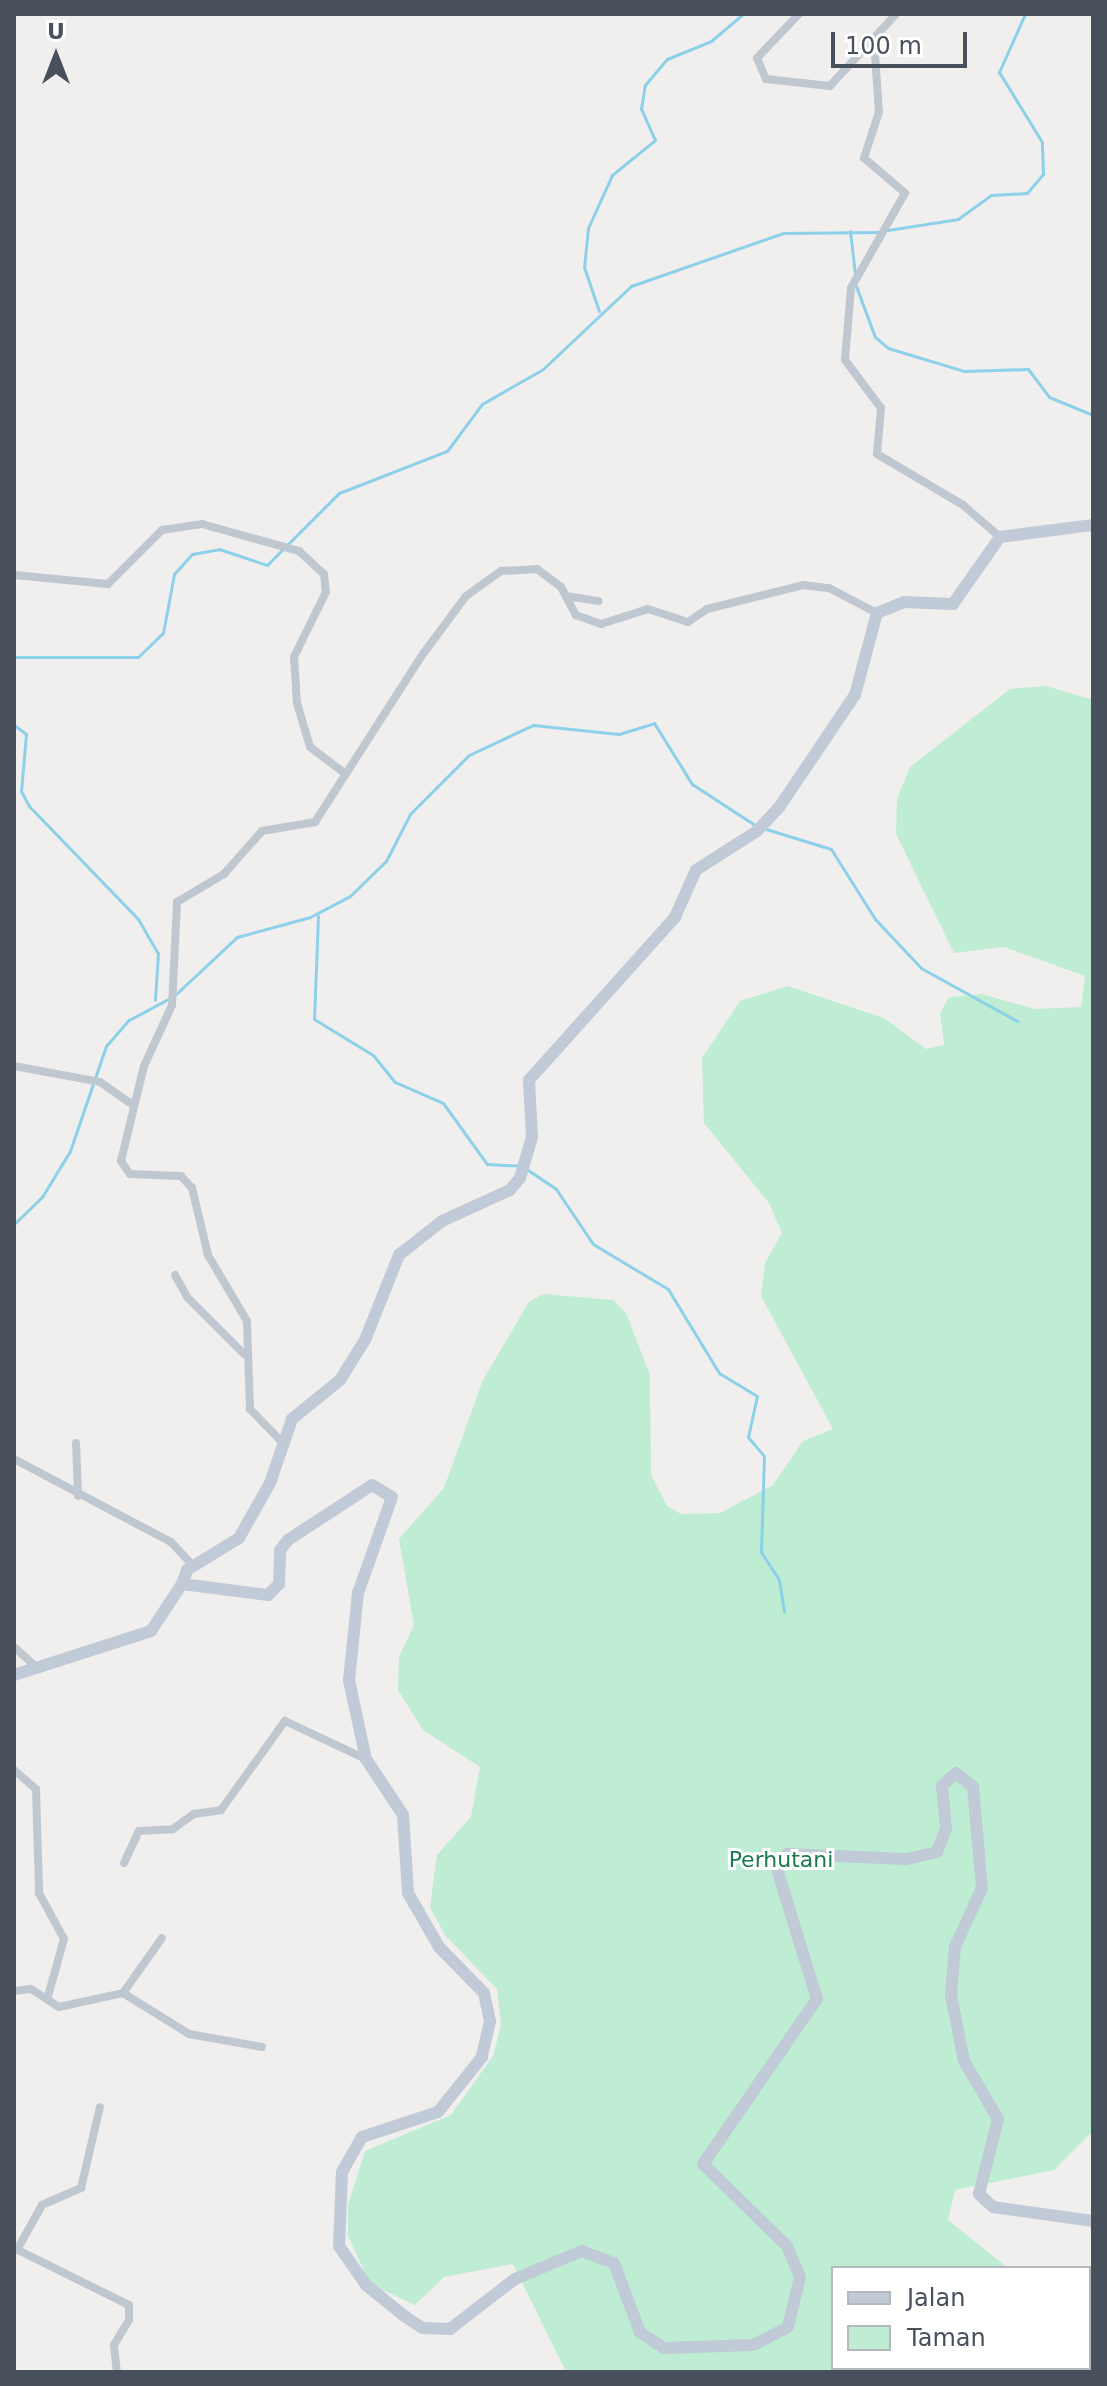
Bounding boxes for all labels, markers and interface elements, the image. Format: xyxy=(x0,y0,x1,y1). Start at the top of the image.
north arrow xyxy=(16,16,96,96)
scale bar xyxy=(835,16,971,66)
text: U xyxy=(47,19,65,44)
text: 100 m xyxy=(845,32,922,60)
park label: Perhutani xyxy=(729,1847,833,1873)
legend xyxy=(831,2266,1091,2370)
text: Jalan xyxy=(907,2284,965,2312)
text: Taman xyxy=(907,2324,986,2352)

